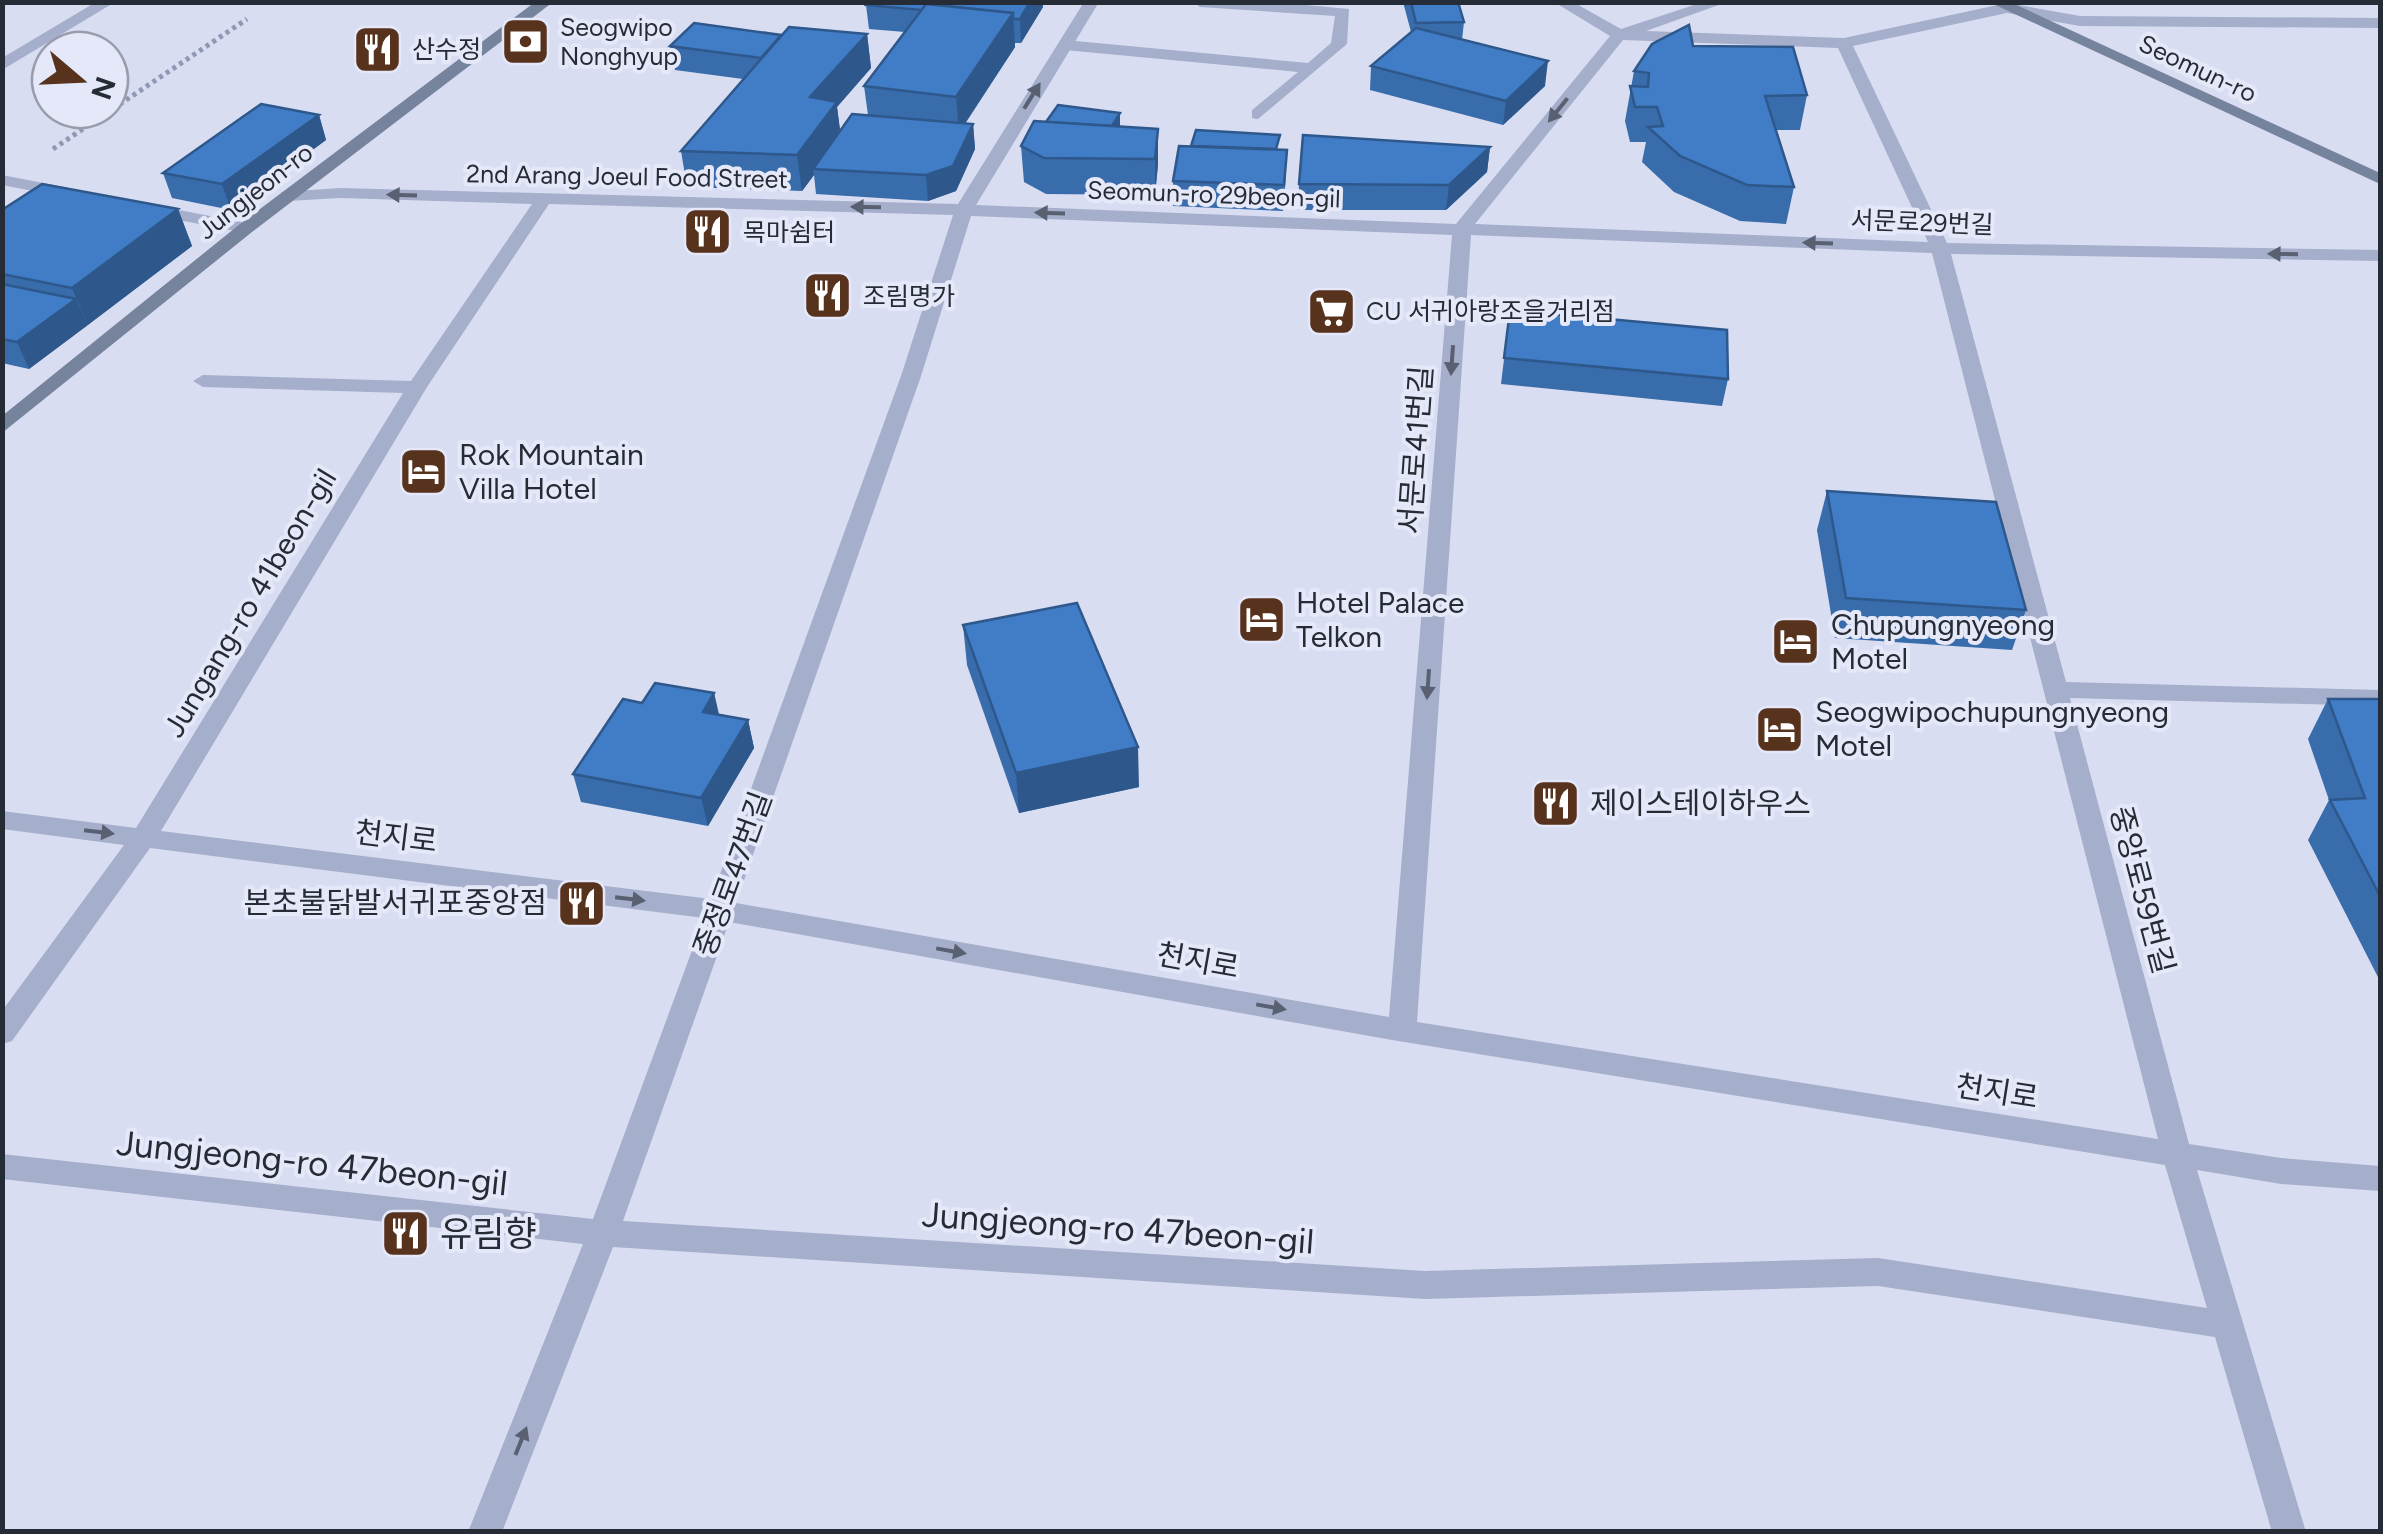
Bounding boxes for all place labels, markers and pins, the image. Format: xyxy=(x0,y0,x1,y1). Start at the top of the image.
place label: Seogwipo Nonghyup xyxy=(560,12,678,71)
bank icon: Seogwipo Nonghyup xyxy=(499,15,551,67)
restaurant icon: 산수정 xyxy=(351,23,403,75)
place label: 산수정 xyxy=(412,34,481,64)
restaurant icon: 목마쉼터 xyxy=(682,206,734,258)
place label: 목마쉼터 xyxy=(743,217,835,247)
restaurant icon: 조림명가 xyxy=(802,270,854,322)
place label: 조림명가 xyxy=(863,281,955,311)
supermarket icon: CU 서귀아랑조을거리점 xyxy=(1305,285,1357,337)
place label: CU 서귀아랑조을거리점 xyxy=(1366,296,1615,326)
place label: Rok Mountain Villa Hotel xyxy=(459,436,644,507)
hotel icon: Rok Mountain Villa Hotel xyxy=(398,446,450,498)
place label: Hotel Palace Telkon xyxy=(1296,584,1464,655)
hotel icon: Hotel Palace Telkon xyxy=(1235,594,1287,646)
place label: Chupungnyeong Motel xyxy=(1831,606,2055,677)
hotel icon: Chupungnyeong Motel xyxy=(1770,616,1822,668)
place label: Seogwipochupungnyeong Motel xyxy=(1815,693,2169,764)
hotel icon: Seogwipochupungnyeong Motel xyxy=(1754,703,1806,755)
restaurant icon: 제이스테이하우스 xyxy=(1529,778,1581,830)
place label: 제이스테이하우스 xyxy=(1590,785,1811,822)
restaurant icon: 본초불닭발서귀포중앙점 xyxy=(556,877,608,929)
place label: 본초불닭발서귀포중앙점 xyxy=(243,884,547,921)
restaurant icon: 유림향 xyxy=(379,1208,431,1260)
place label: 유림향 xyxy=(440,1213,537,1255)

